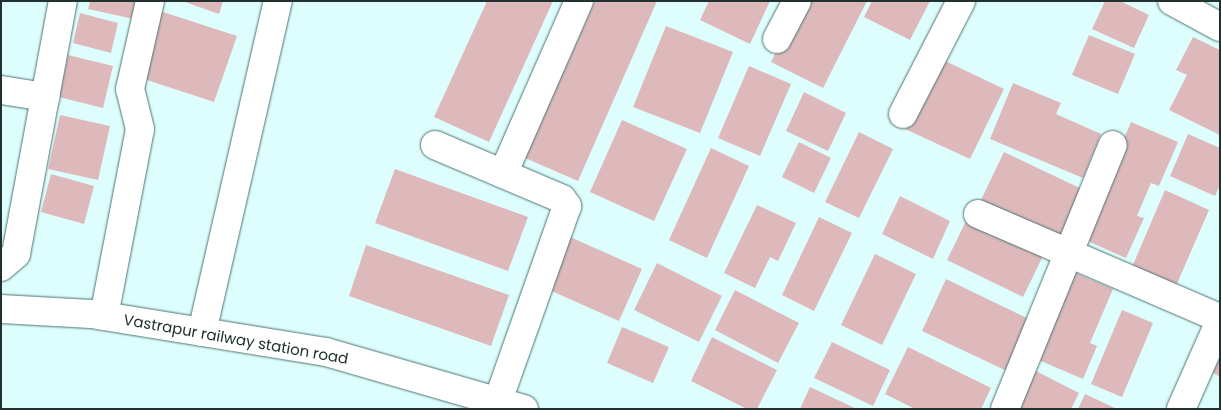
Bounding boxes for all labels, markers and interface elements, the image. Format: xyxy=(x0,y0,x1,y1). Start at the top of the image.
street label: Vastrapur railway station road xyxy=(122,310,350,368)

